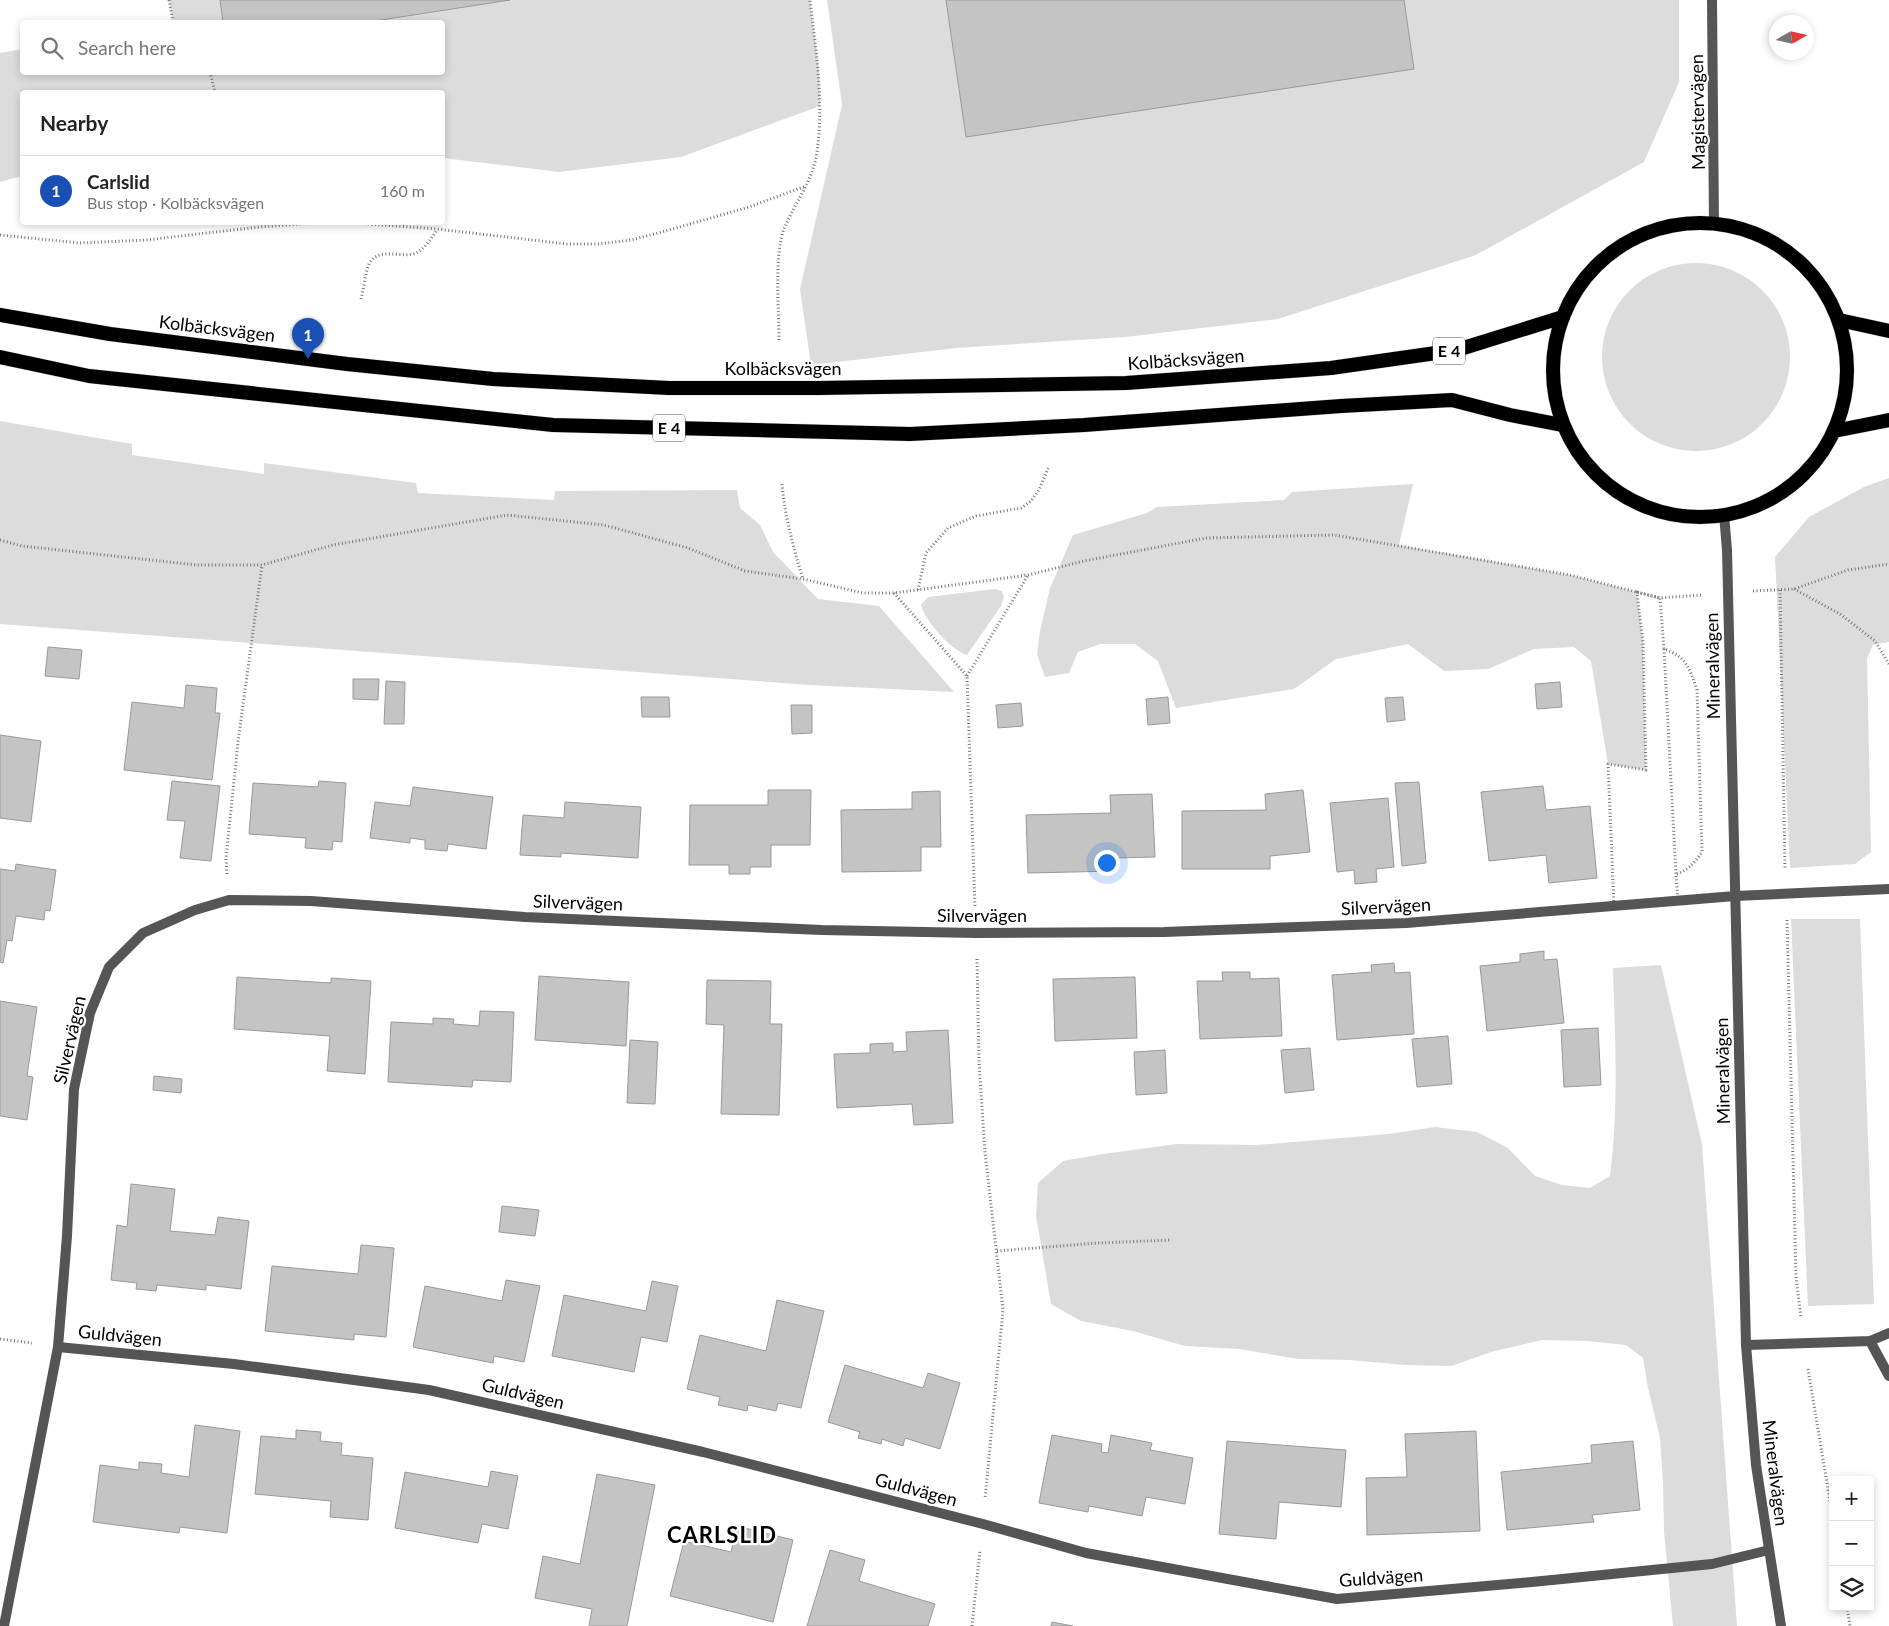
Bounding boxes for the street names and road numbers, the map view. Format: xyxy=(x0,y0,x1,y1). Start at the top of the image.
street label: Magistervägen xyxy=(1685,54,1709,170)
street label: Kolbäcksvägen xyxy=(158,310,276,346)
road number: E 4 xyxy=(1433,338,1465,364)
street label: Kolbäcksvägen xyxy=(1127,344,1245,374)
street label: Kolbäcksvägen xyxy=(725,357,841,379)
road number: E 4 xyxy=(653,414,685,442)
street label: Mineralvägen xyxy=(1700,612,1724,720)
street label: Silvervägen xyxy=(533,889,623,915)
street label: Silvervägen xyxy=(1340,893,1432,919)
street label: Silvervägen xyxy=(937,904,1027,926)
street label: Silvervägen xyxy=(48,993,90,1086)
street label: Mineralvägen xyxy=(1710,1017,1734,1125)
street label: Guldvägen xyxy=(77,1320,163,1350)
street label: Guldvägen xyxy=(480,1373,567,1413)
street label: Mineralvägen xyxy=(1759,1419,1793,1527)
street label: Guldvägen xyxy=(873,1468,960,1511)
street label: Guldvägen xyxy=(1338,1563,1424,1591)

